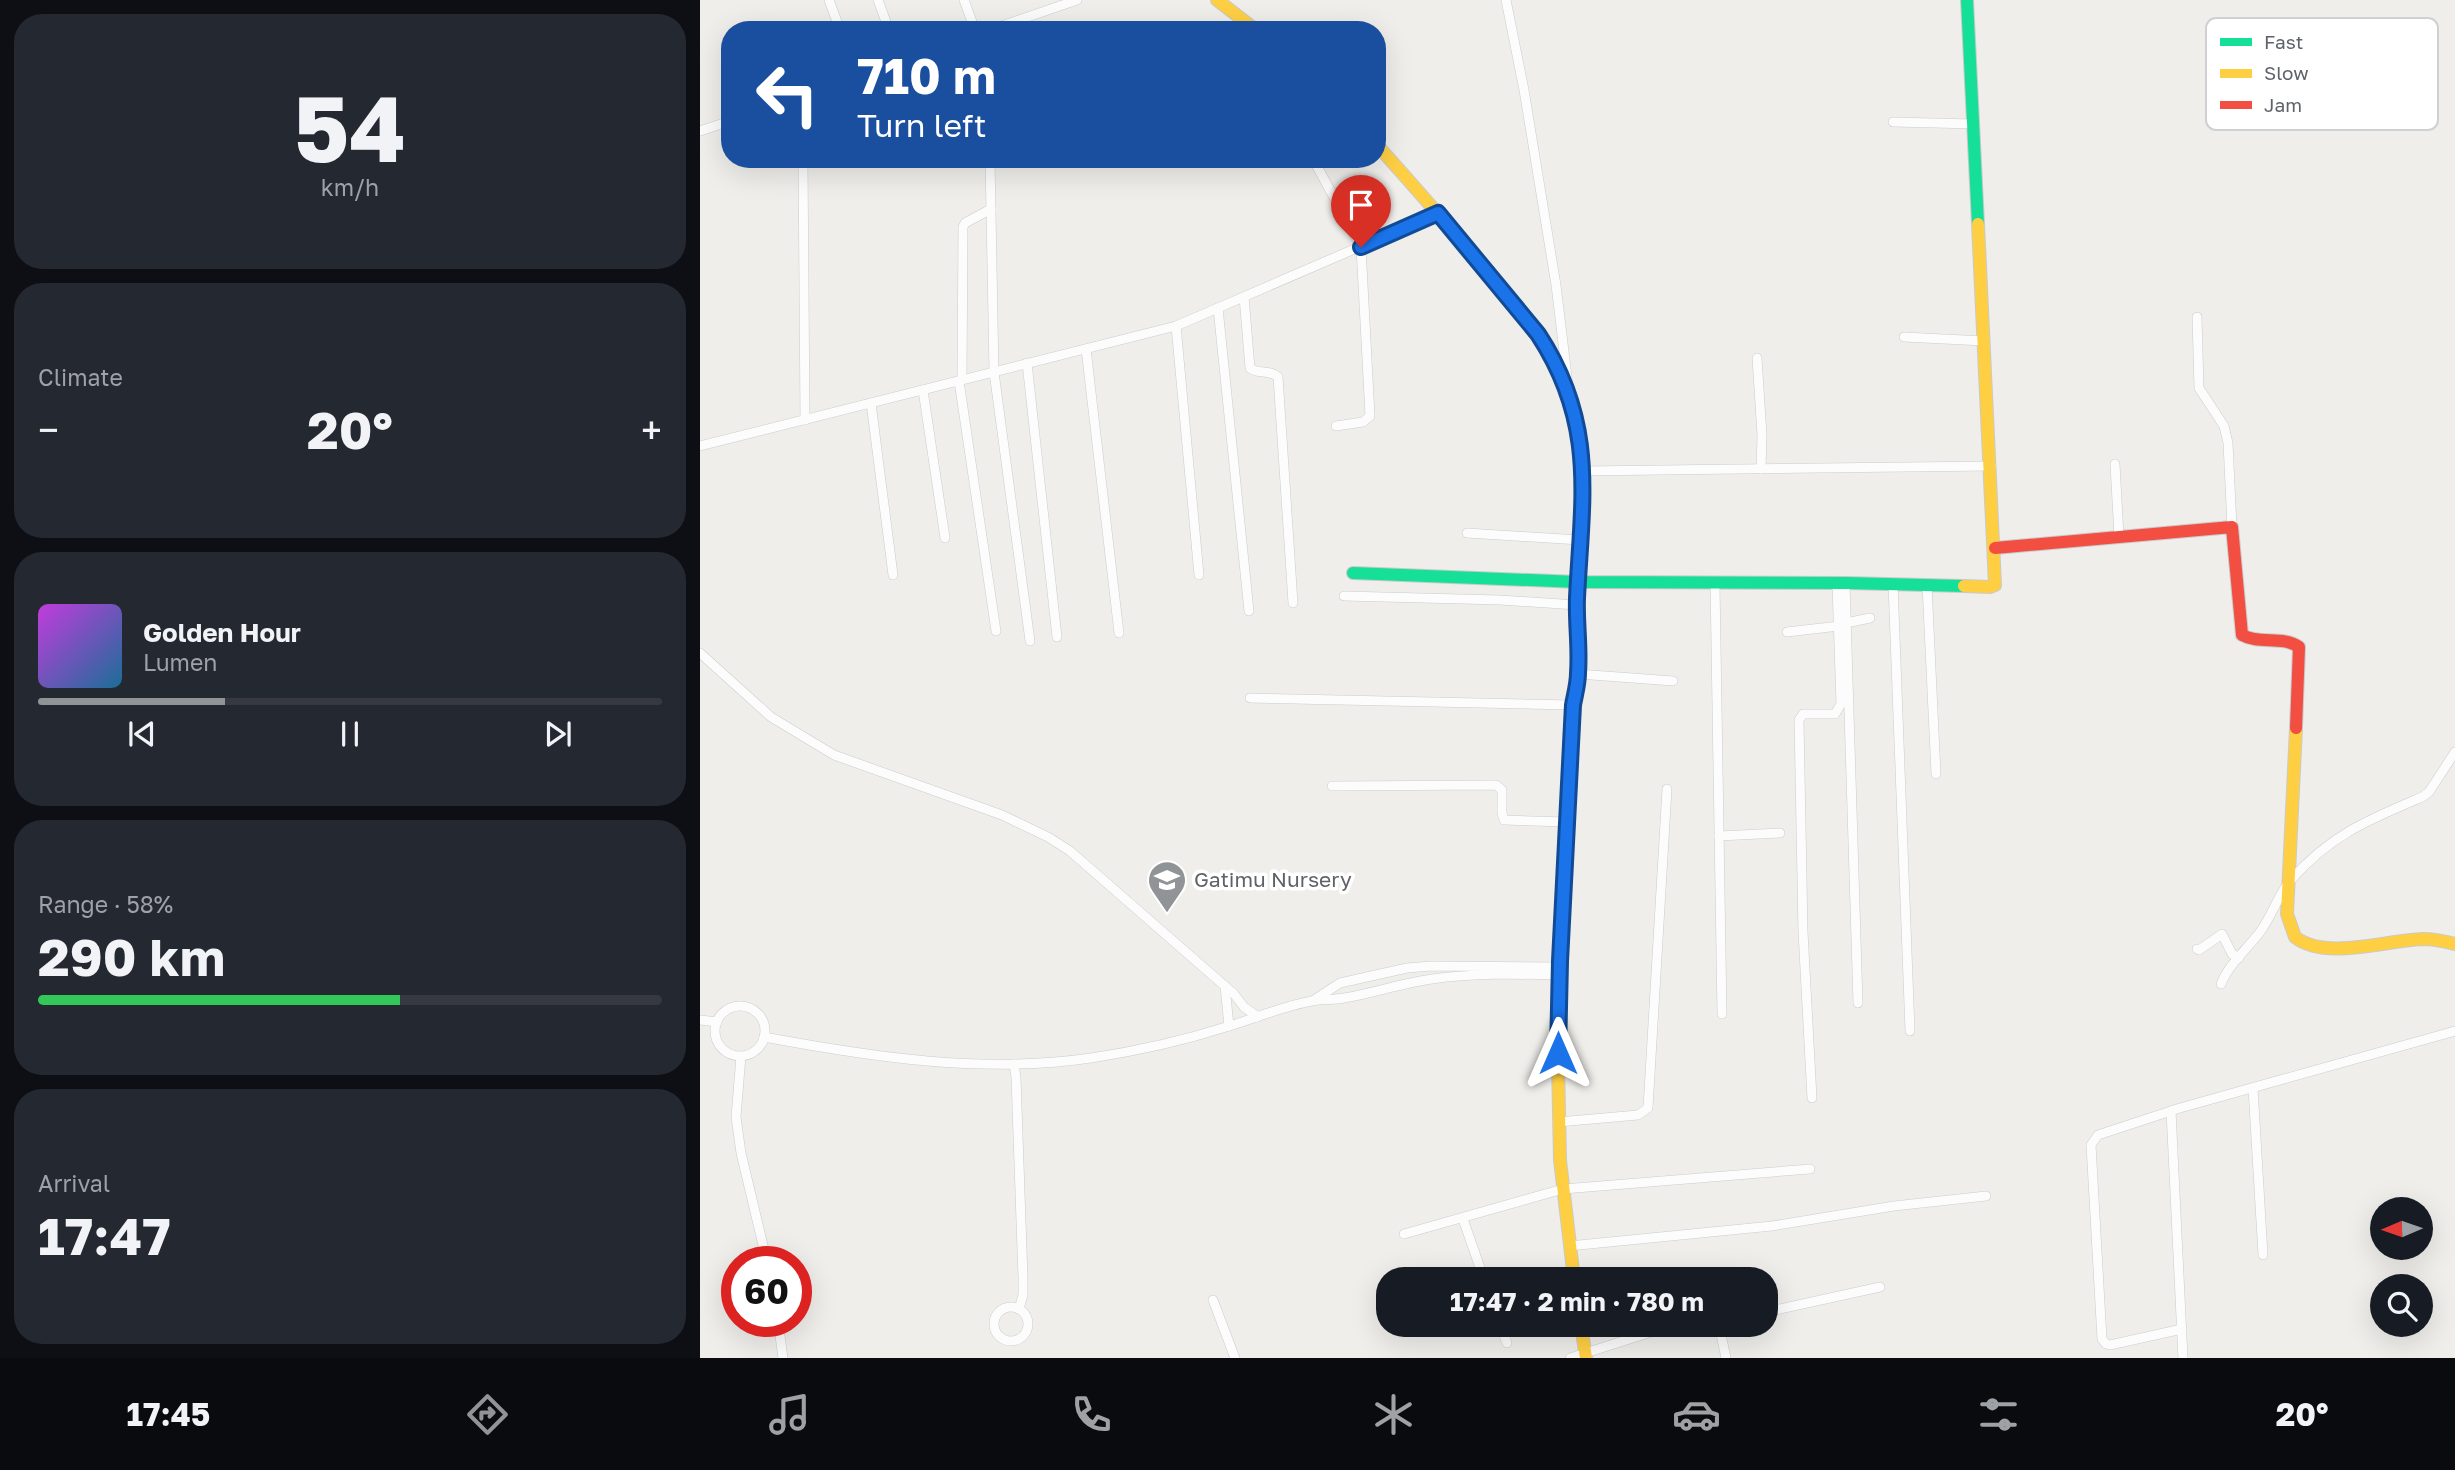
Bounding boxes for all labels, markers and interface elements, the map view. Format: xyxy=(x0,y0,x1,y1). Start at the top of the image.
legend xyxy=(2206,18,2438,130)
text: Fast xyxy=(2264,30,2303,53)
text: 710 m xyxy=(857,46,996,105)
icon: left xyxy=(742,49,833,140)
text: Slow xyxy=(2264,61,2309,84)
text: 54 xyxy=(294,73,406,182)
text: Jam xyxy=(2264,93,2302,116)
text: Turn left xyxy=(857,106,986,144)
text: km/h xyxy=(321,173,379,201)
pin xyxy=(1331,175,1391,247)
icon: arrive xyxy=(1342,186,1380,224)
text: Climate xyxy=(38,363,123,391)
text: 20° xyxy=(307,398,393,460)
text: − xyxy=(38,407,59,452)
text: + xyxy=(641,407,662,452)
text: Golden Hour xyxy=(143,617,301,648)
text: Lumen xyxy=(143,648,217,676)
icon: previous xyxy=(123,715,161,753)
icon: pause xyxy=(331,715,369,753)
icon: next xyxy=(539,715,577,753)
school or university icon: Gatimu Nursery xyxy=(1146,859,1188,914)
place label: Gatimu Nursery xyxy=(1194,866,1352,892)
text: Range · 58% xyxy=(38,890,173,918)
text: 290 km xyxy=(38,925,225,987)
position arrow xyxy=(1521,1016,1595,1090)
text: Arrival xyxy=(38,1169,110,1197)
north arrow xyxy=(2370,1197,2432,1260)
map controls xyxy=(2370,1197,2433,1337)
text: 17:47 xyxy=(38,1204,171,1266)
speed limit sign: 60 xyxy=(721,1246,812,1337)
button: search xyxy=(2370,1274,2433,1337)
text: 17:47 · 2 min · 780 m xyxy=(1450,1286,1704,1317)
icon: directions xyxy=(463,1390,512,1439)
icon: music xyxy=(765,1390,814,1439)
icon: phone xyxy=(1067,1390,1116,1439)
icon: climate xyxy=(1369,1390,1418,1439)
icon: car xyxy=(1672,1390,1721,1439)
icon: filters xyxy=(1974,1390,2023,1439)
text: 17:45 xyxy=(127,1395,210,1433)
text: 20° xyxy=(2276,1395,2328,1433)

